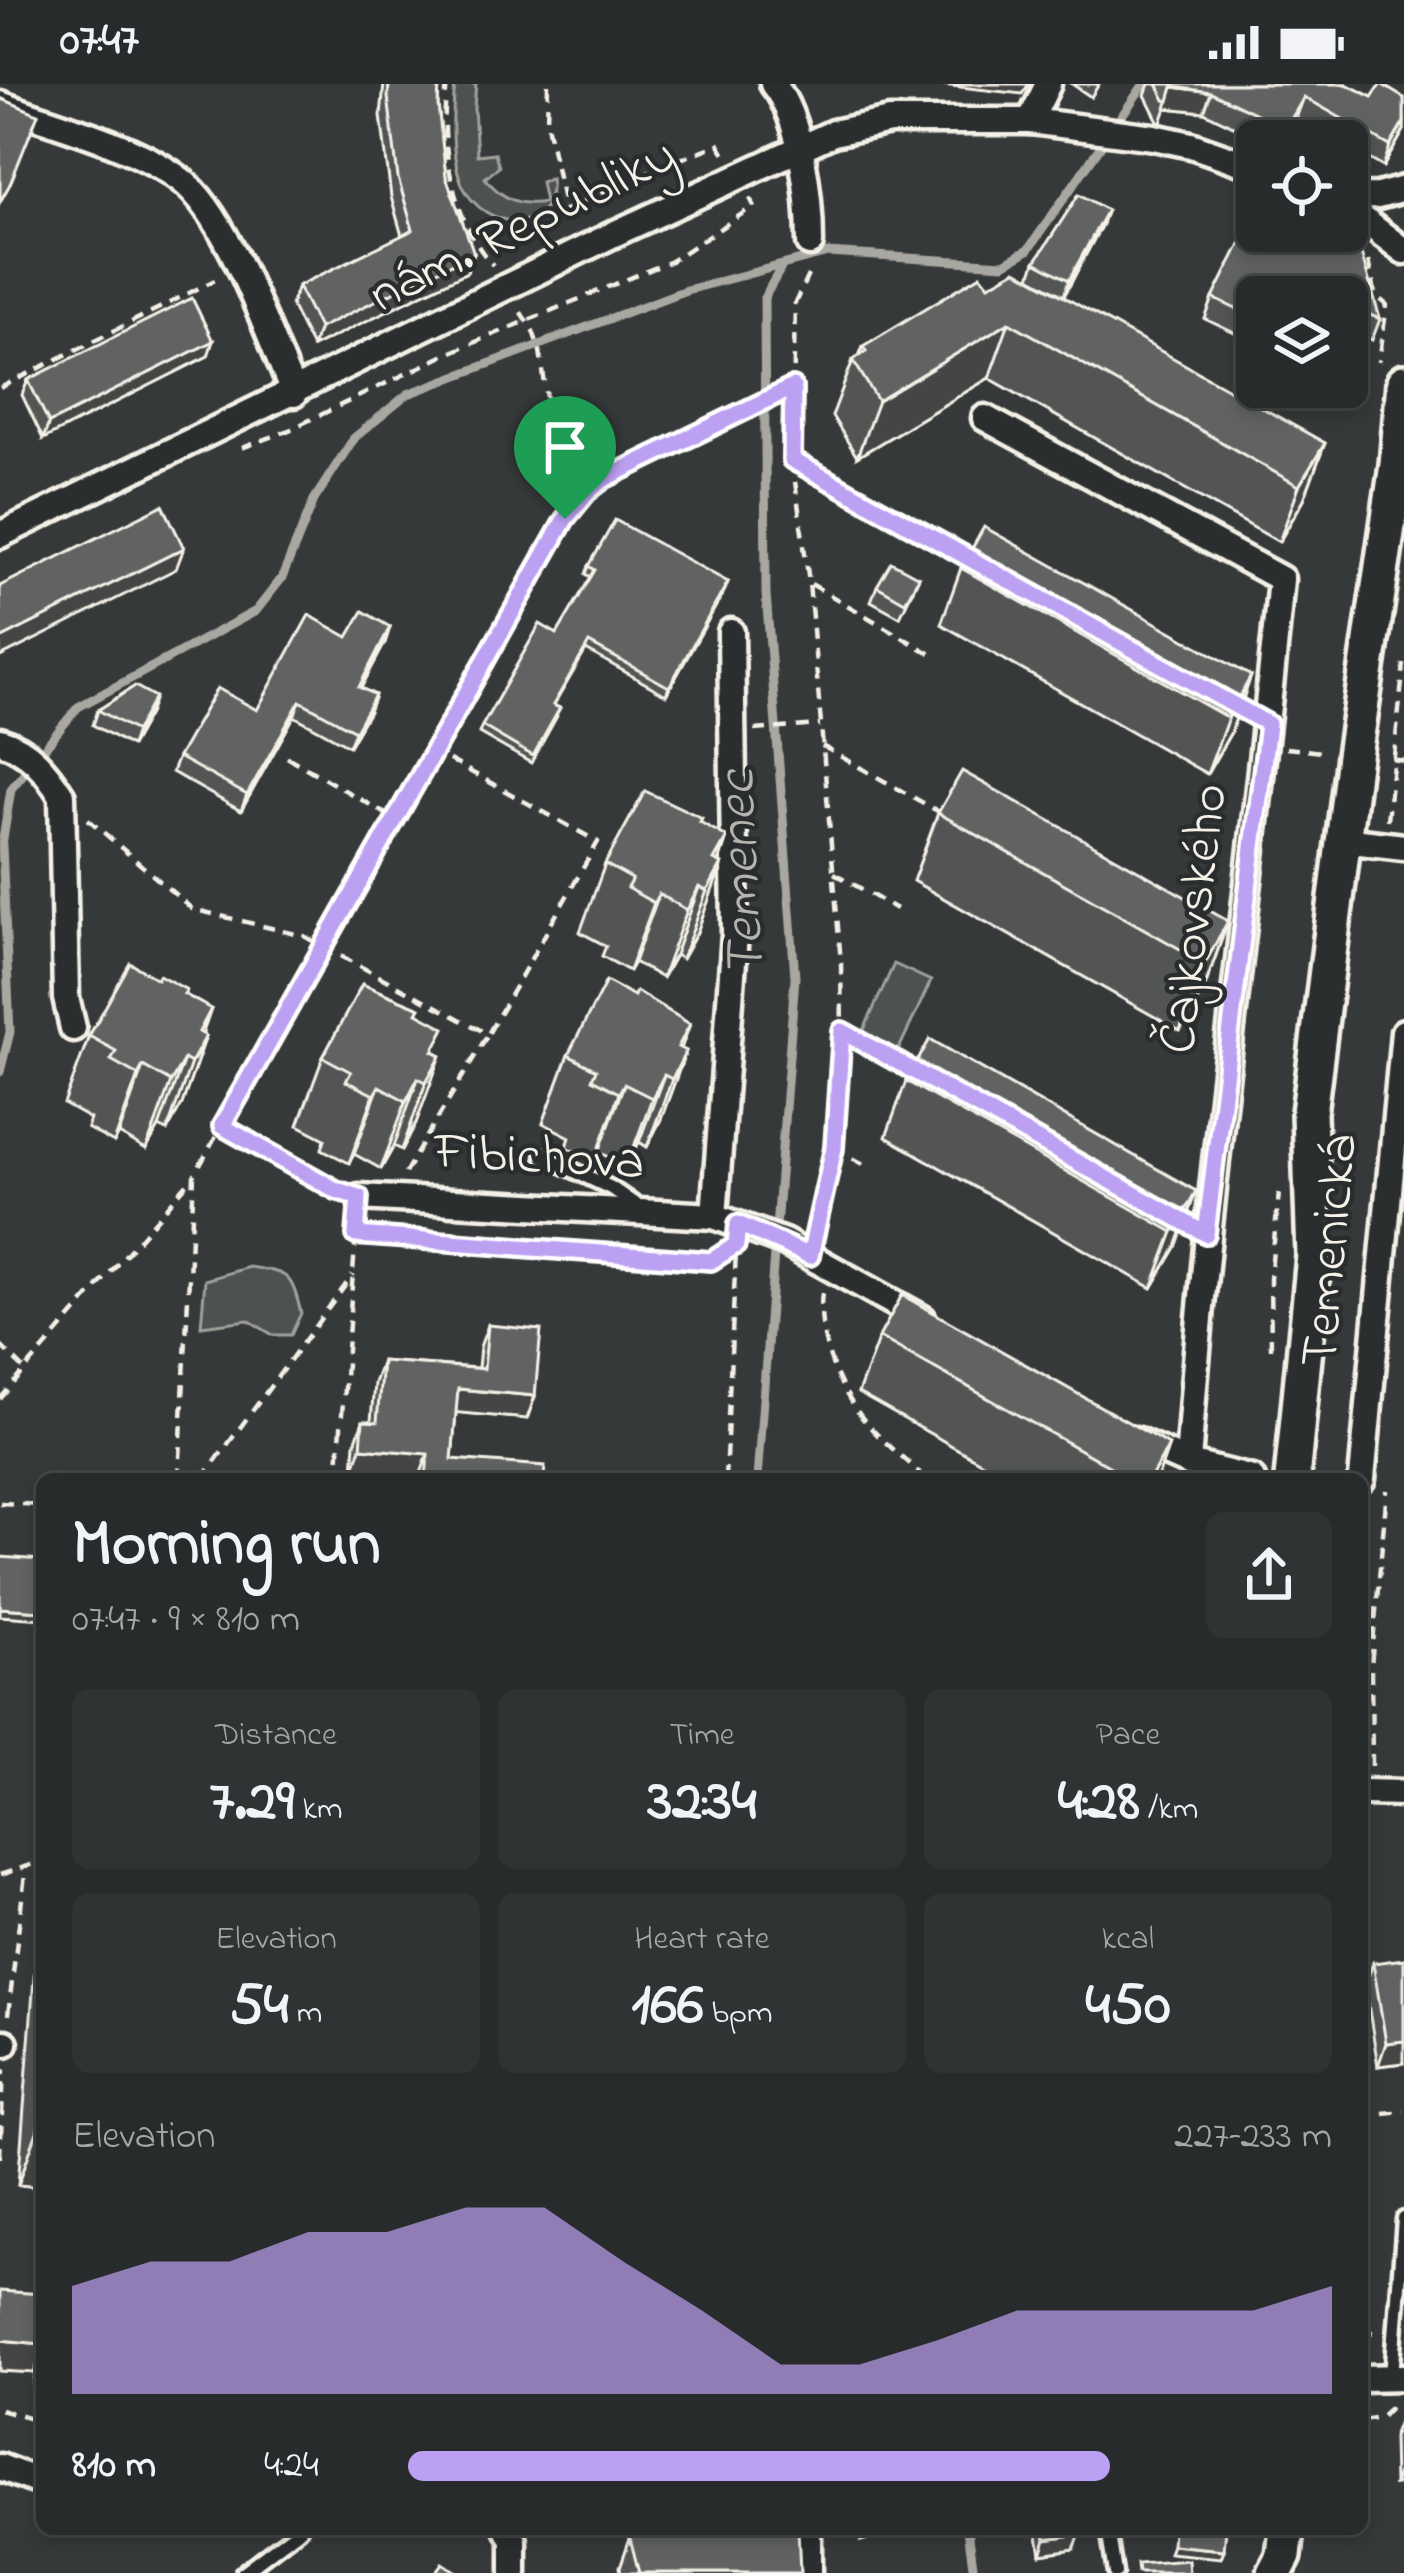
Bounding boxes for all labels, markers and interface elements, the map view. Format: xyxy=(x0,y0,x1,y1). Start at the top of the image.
text: 07:47 xyxy=(60,9,139,75)
street label: nám. Republiky xyxy=(357,119,691,335)
map controls xyxy=(1236,120,1368,408)
button: locate xyxy=(1236,120,1368,252)
button: layers xyxy=(1236,276,1368,408)
pin xyxy=(514,396,616,519)
icon: arrive xyxy=(532,414,598,480)
water label: Temenec xyxy=(697,766,791,979)
street label: Čajkovského xyxy=(1141,780,1251,1058)
street label: Fibichova xyxy=(430,1114,646,1203)
street label: Temenická xyxy=(1283,1132,1381,1370)
text: Morning run xyxy=(72,1499,381,1595)
button: share xyxy=(1206,1512,1332,1638)
text: 07:47 · 9 × 810 m xyxy=(72,1592,300,1649)
text: Distance xyxy=(215,1712,337,1760)
text: Time xyxy=(669,1712,735,1760)
text: Pace xyxy=(1096,1712,1160,1760)
text: 7.29 xyxy=(209,1760,294,1847)
text: 32:34 xyxy=(647,1760,757,1847)
text: 4:28 xyxy=(1058,1760,1140,1847)
text: km xyxy=(294,1786,343,1834)
text: /km xyxy=(1140,1786,1198,1834)
text: Elevation xyxy=(215,1916,337,1964)
text: Heart rate xyxy=(634,1916,770,1964)
text: kcal xyxy=(1102,1916,1154,1964)
text: 54 xyxy=(230,1964,289,2051)
text: 166 xyxy=(631,1964,703,2051)
text: 450 xyxy=(1086,1964,1170,2051)
text: m xyxy=(289,1990,322,2038)
text: bpm xyxy=(703,1990,773,2038)
text: Elevation xyxy=(72,2109,215,2166)
text: 227–233 m xyxy=(1174,2109,1332,2166)
text: 810 m xyxy=(72,2438,156,2495)
text: 4:24 xyxy=(264,2438,319,2495)

